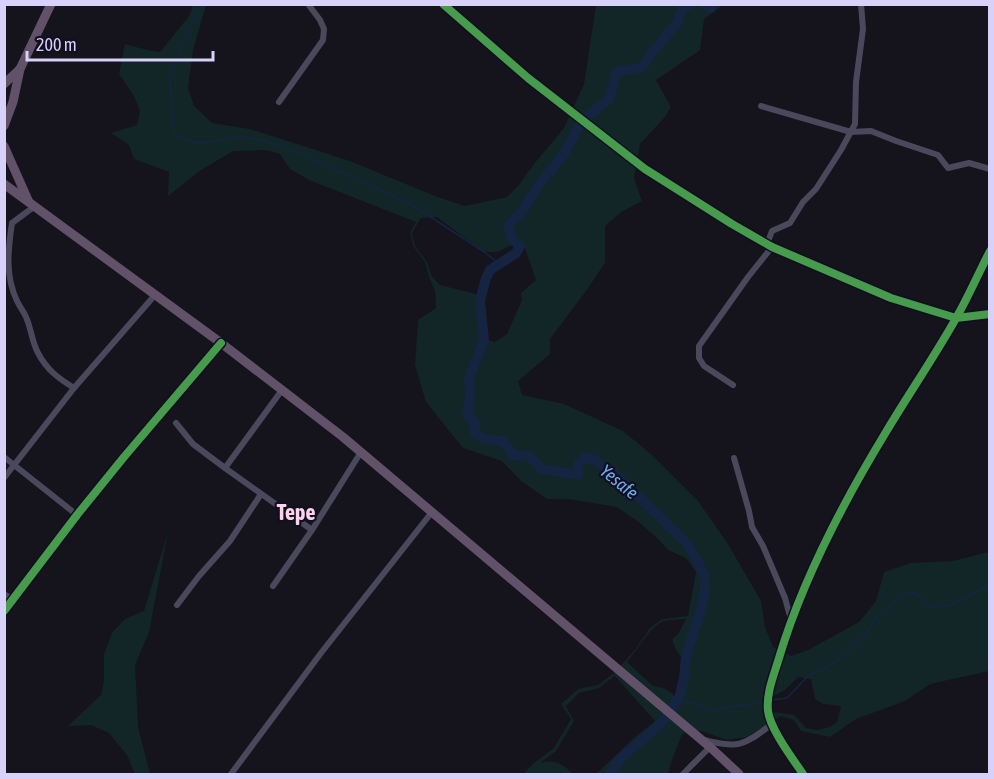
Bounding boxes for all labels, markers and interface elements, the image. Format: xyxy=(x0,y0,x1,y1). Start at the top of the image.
scale bar xyxy=(27,24,213,62)
text: 200 m xyxy=(36,34,77,55)
water label: Yesafe xyxy=(596,460,643,503)
district label: Tepe xyxy=(277,499,315,525)

